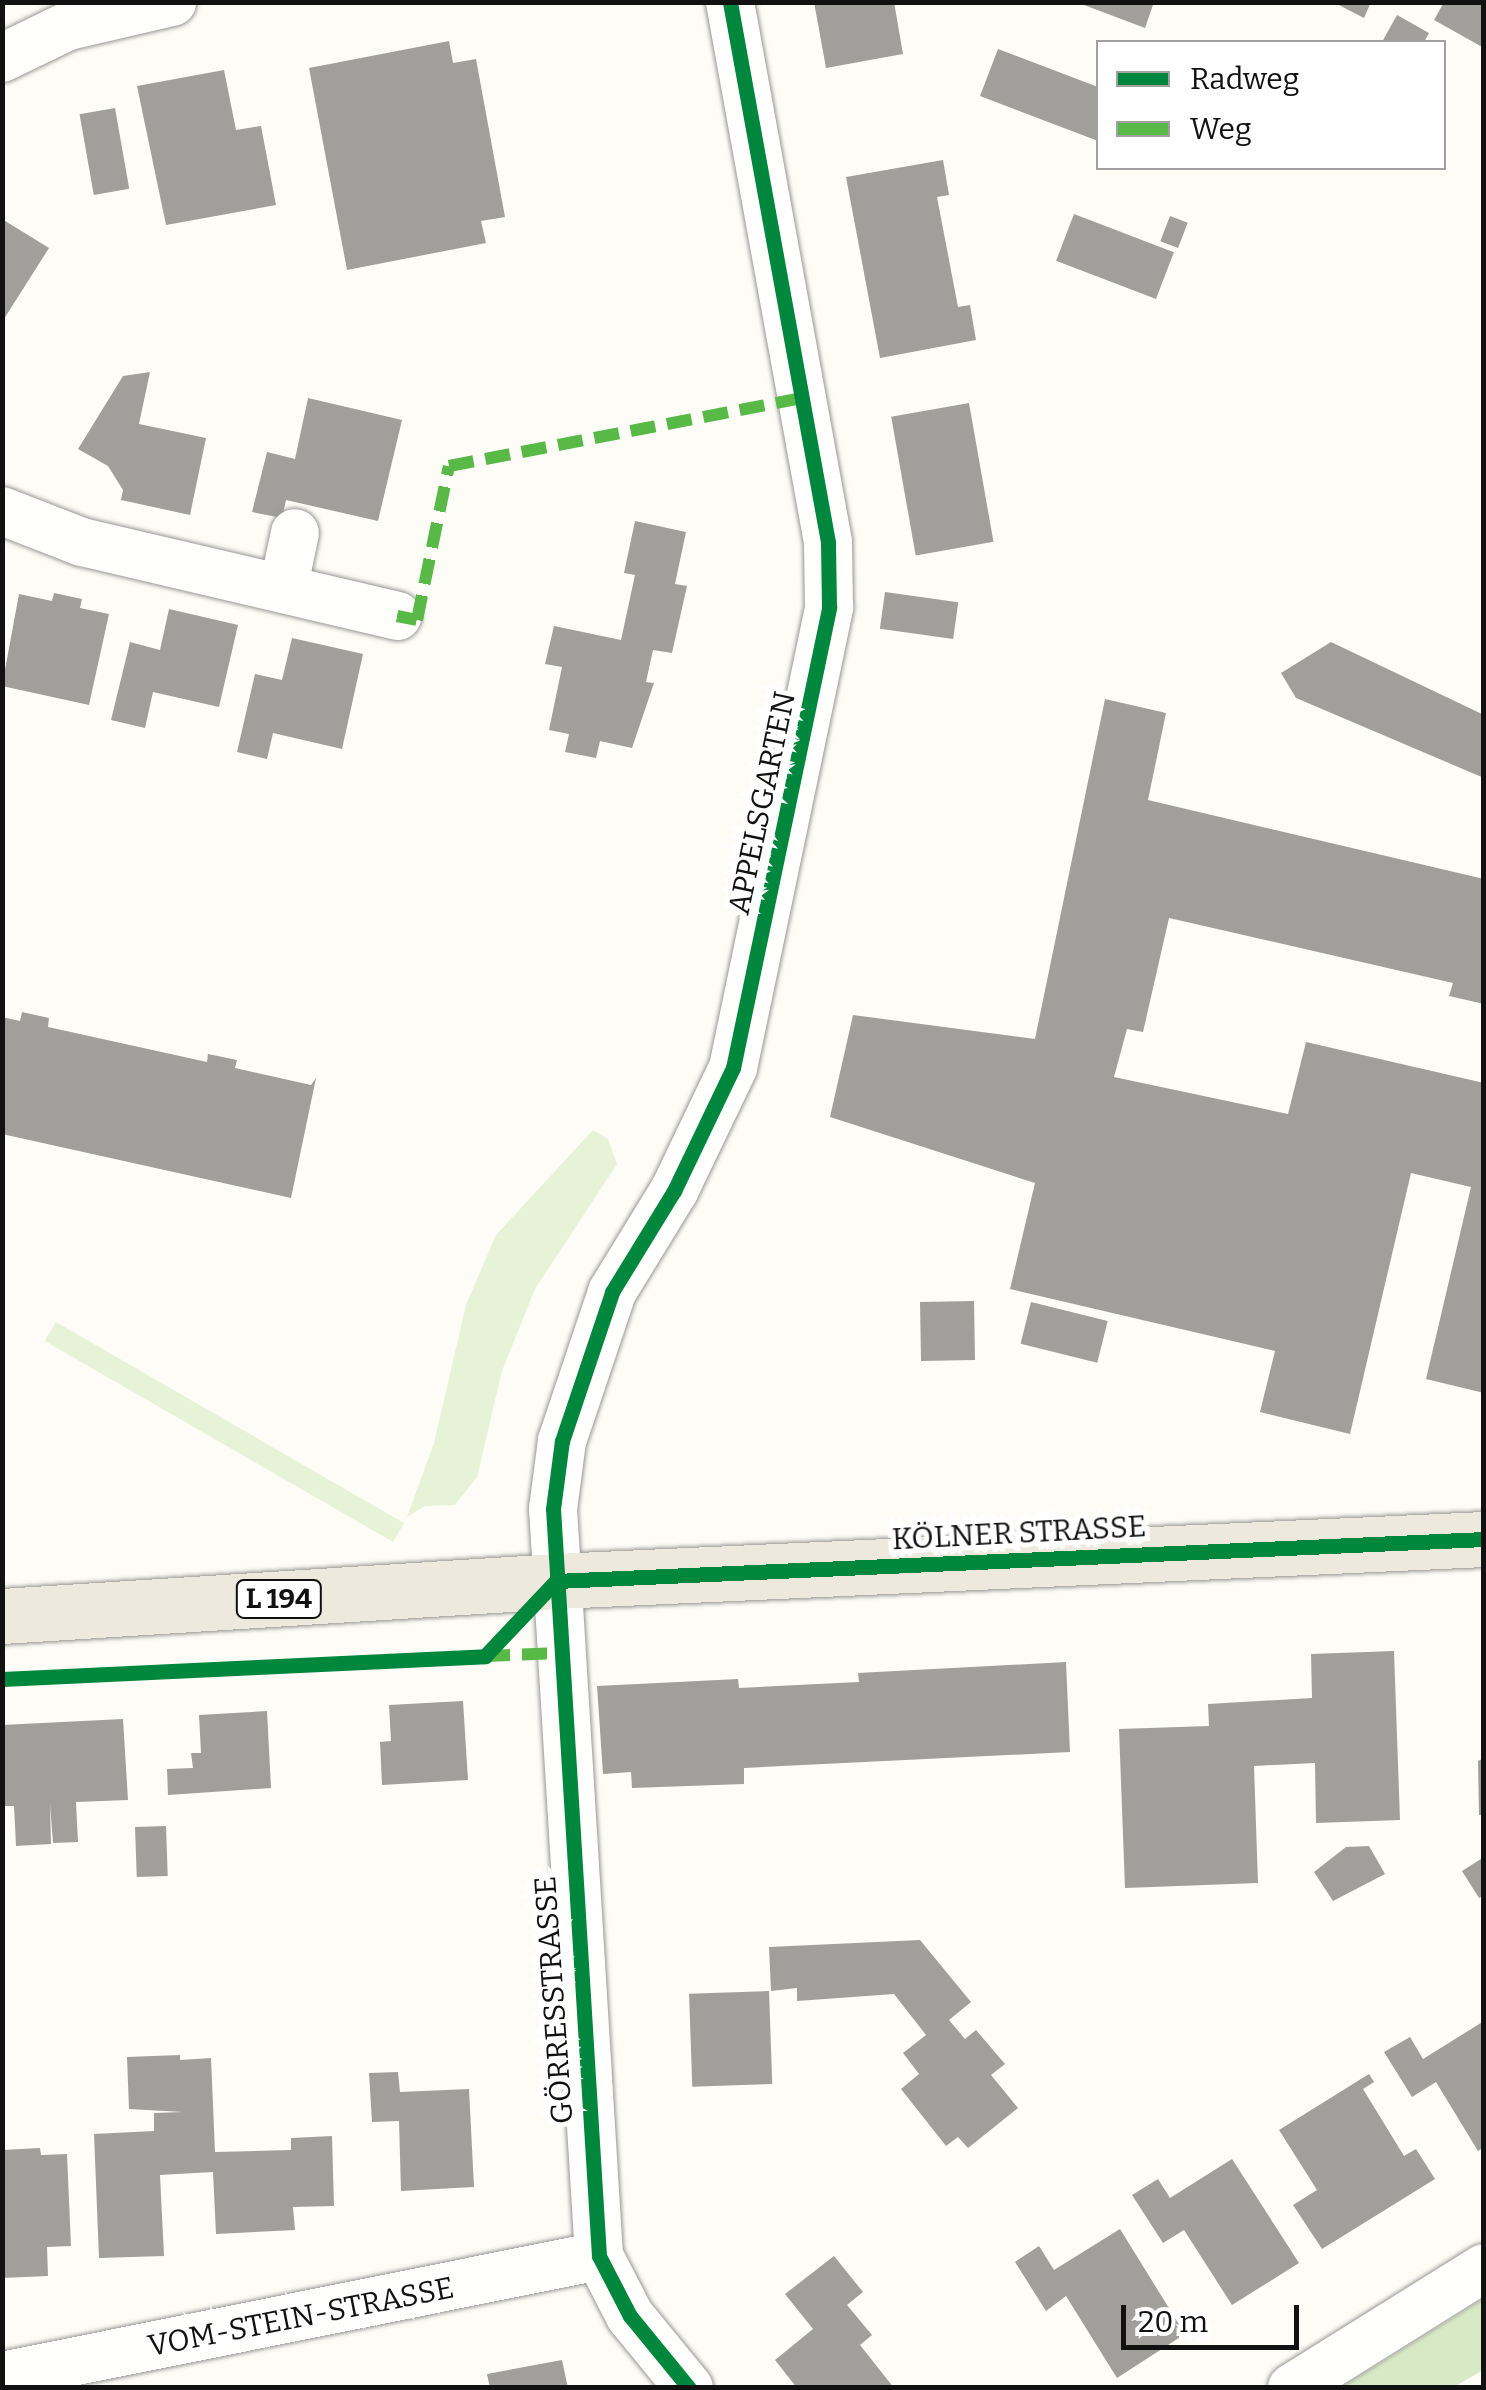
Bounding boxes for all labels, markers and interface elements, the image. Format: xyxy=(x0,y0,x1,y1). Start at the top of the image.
legend xyxy=(1096,40,1446,170)
text: Radweg xyxy=(1190,61,1300,97)
text: Weg xyxy=(1190,111,1252,147)
street label: APPELSGARTEN xyxy=(721,688,803,918)
street label: KÖLNER STRASSE xyxy=(891,1508,1147,1558)
road number: L 194 xyxy=(234,1576,324,1622)
street label: GÖRRESSTRASSE xyxy=(527,1875,581,2125)
street label: VOM-STEIN-STRASSE xyxy=(145,2270,457,2364)
scale bar xyxy=(1126,2285,1304,2347)
text: 20 m xyxy=(1138,2304,1208,2340)

